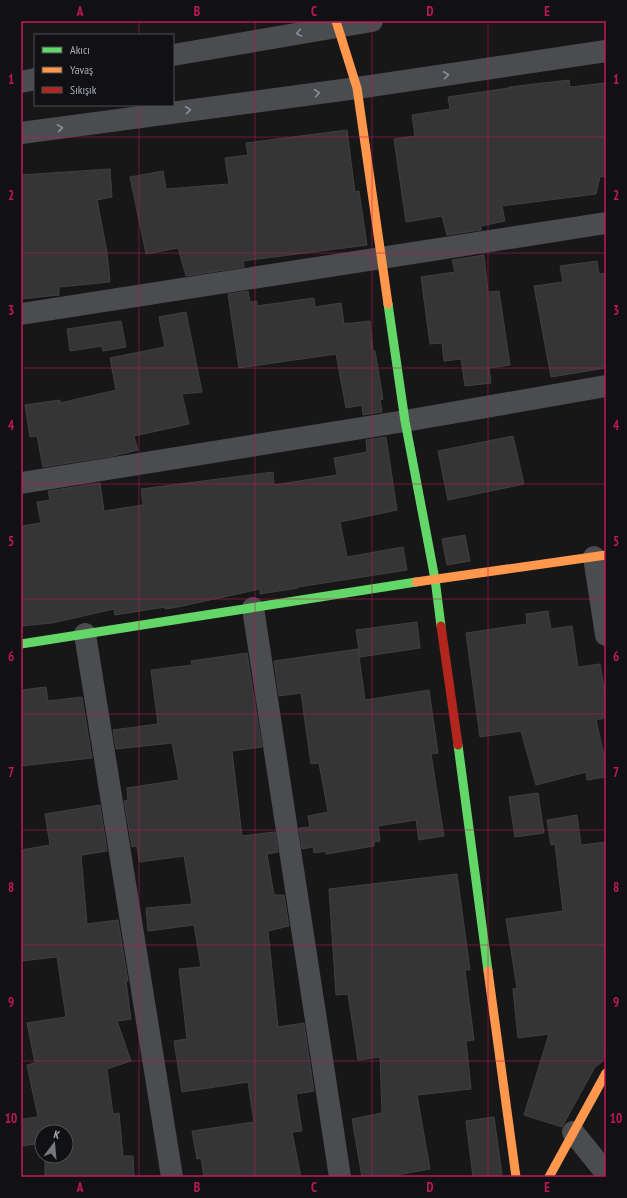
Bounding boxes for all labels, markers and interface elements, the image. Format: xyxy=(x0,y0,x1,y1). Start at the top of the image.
text: A xyxy=(76,3,84,20)
text: B xyxy=(194,3,200,20)
text: C xyxy=(311,3,317,20)
text: D xyxy=(427,3,434,20)
text: E xyxy=(544,3,550,20)
one-way arrow xyxy=(296,28,302,36)
legend xyxy=(34,34,174,106)
text: Akıcı xyxy=(70,42,90,57)
text: Yavaş xyxy=(70,62,93,77)
text: 1 xyxy=(8,71,14,88)
one-way arrow xyxy=(443,71,449,80)
text: 1 xyxy=(613,71,619,88)
text: Sıkışık xyxy=(70,82,97,97)
one-way arrow xyxy=(314,89,320,98)
one-way arrow xyxy=(185,106,192,115)
one-way arrow xyxy=(57,124,63,133)
text: 2 xyxy=(8,187,14,204)
text: 2 xyxy=(613,187,619,204)
text: 3 xyxy=(8,302,14,319)
text: 3 xyxy=(613,302,619,319)
text: 4 xyxy=(8,417,15,434)
text: 4 xyxy=(613,417,620,434)
text: 5 xyxy=(8,533,14,550)
text: 5 xyxy=(613,533,619,550)
text: 6 xyxy=(8,648,14,665)
text: 6 xyxy=(613,648,619,665)
text: 7 xyxy=(8,764,14,781)
text: 7 xyxy=(613,764,619,781)
text: 8 xyxy=(8,879,14,896)
text: 8 xyxy=(613,879,619,896)
text: 9 xyxy=(8,994,14,1011)
text: 9 xyxy=(613,994,619,1011)
text: 10 xyxy=(5,1110,17,1127)
text: 10 xyxy=(610,1110,622,1127)
north arrow xyxy=(34,1124,74,1164)
text: K xyxy=(52,1127,62,1142)
text: A xyxy=(76,1179,84,1196)
text: B xyxy=(194,1179,200,1196)
text: C xyxy=(311,1179,317,1196)
text: D xyxy=(427,1179,434,1196)
text: E xyxy=(544,1179,550,1196)

